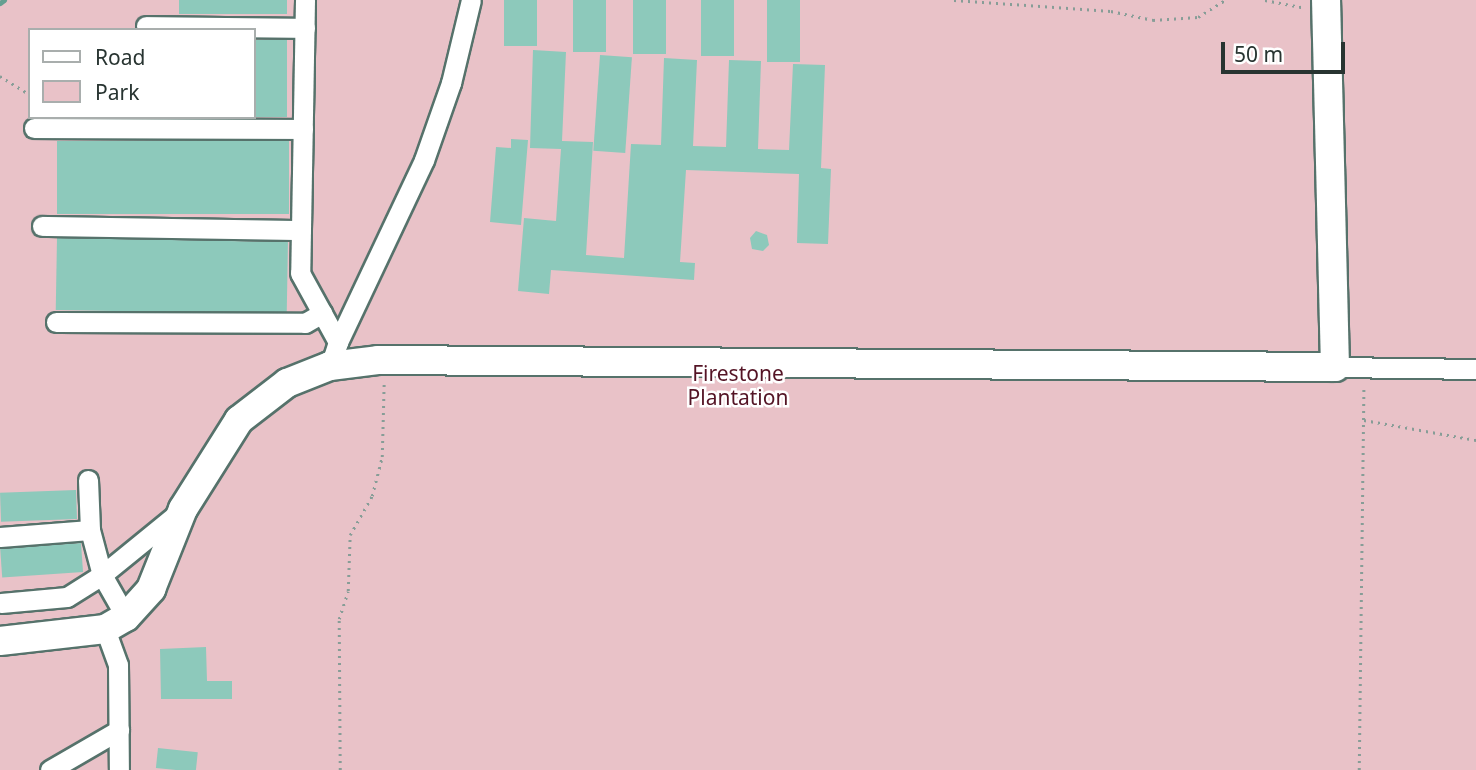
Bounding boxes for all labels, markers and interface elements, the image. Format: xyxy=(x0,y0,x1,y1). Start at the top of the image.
legend xyxy=(28,28,256,119)
scale bar xyxy=(1224,28,1348,72)
text: 50 m xyxy=(1234,40,1283,68)
text: Road xyxy=(95,43,145,71)
text: Park xyxy=(95,78,139,106)
park label: Firestone Plantation xyxy=(688,360,788,410)

